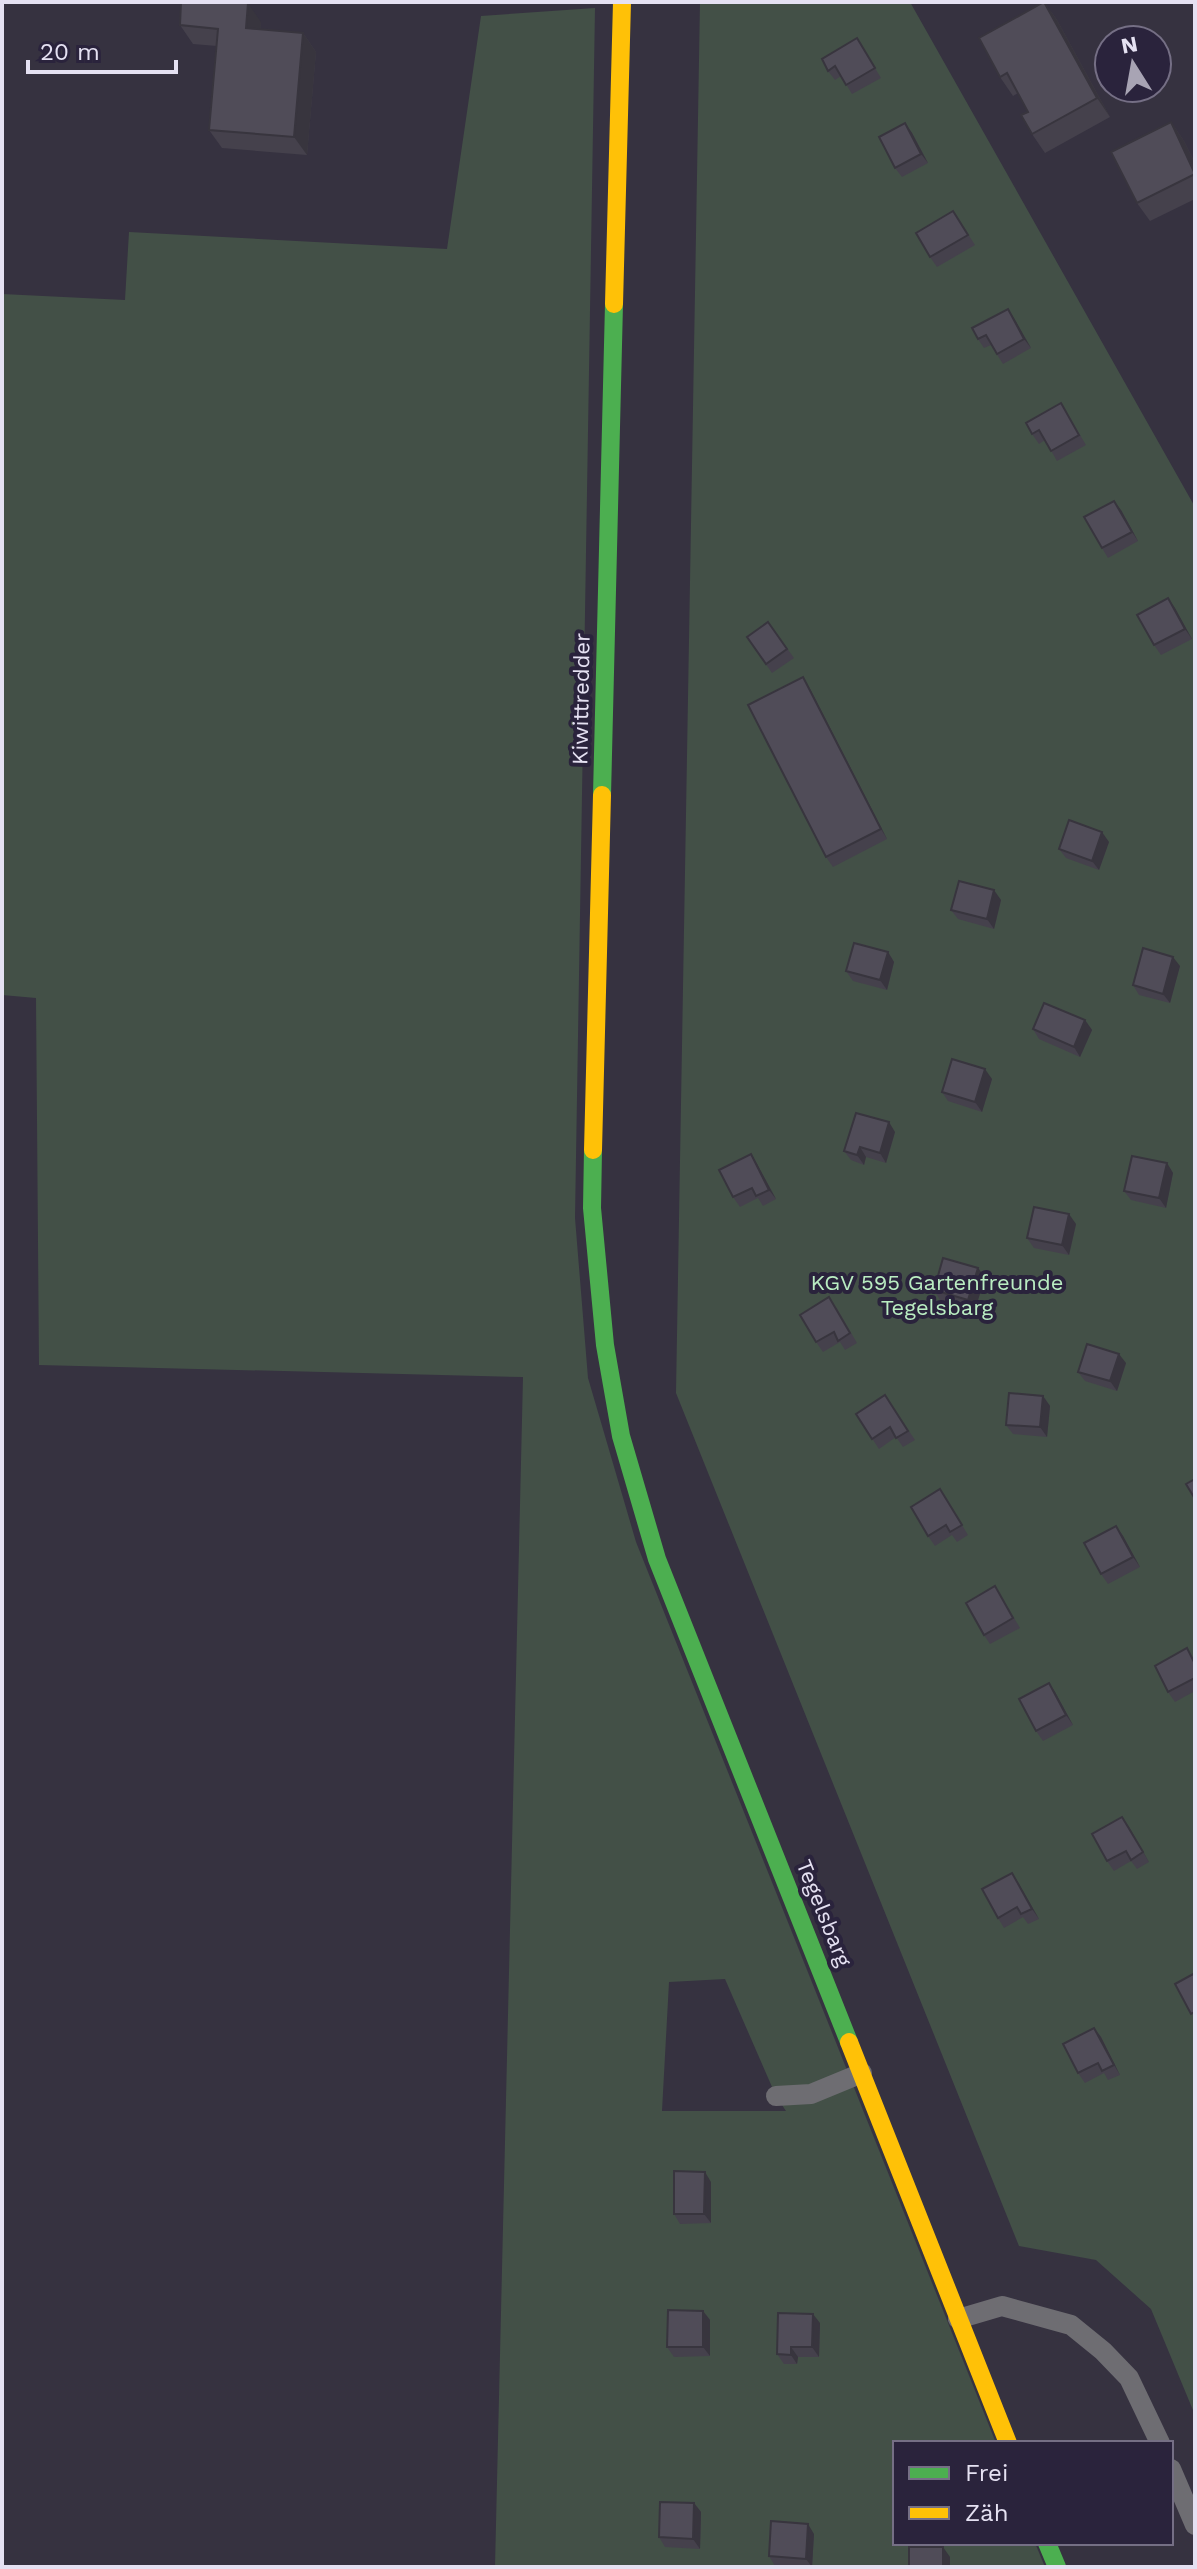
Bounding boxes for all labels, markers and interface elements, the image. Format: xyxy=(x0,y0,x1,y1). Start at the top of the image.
scale bar xyxy=(28,24,176,74)
north arrow xyxy=(1093,24,1173,104)
text: N xyxy=(1119,31,1140,59)
text: 20 m xyxy=(40,38,100,66)
street label: Kiwittredder xyxy=(567,633,595,765)
park label: KGV 595 Gartenfreunde Tegelsbarg xyxy=(811,1270,1063,1320)
street label: Tegelsbarg xyxy=(791,1856,857,1970)
legend xyxy=(893,2441,1173,2545)
text: Frei xyxy=(965,2459,1008,2487)
text: Zäh xyxy=(965,2499,1009,2527)

